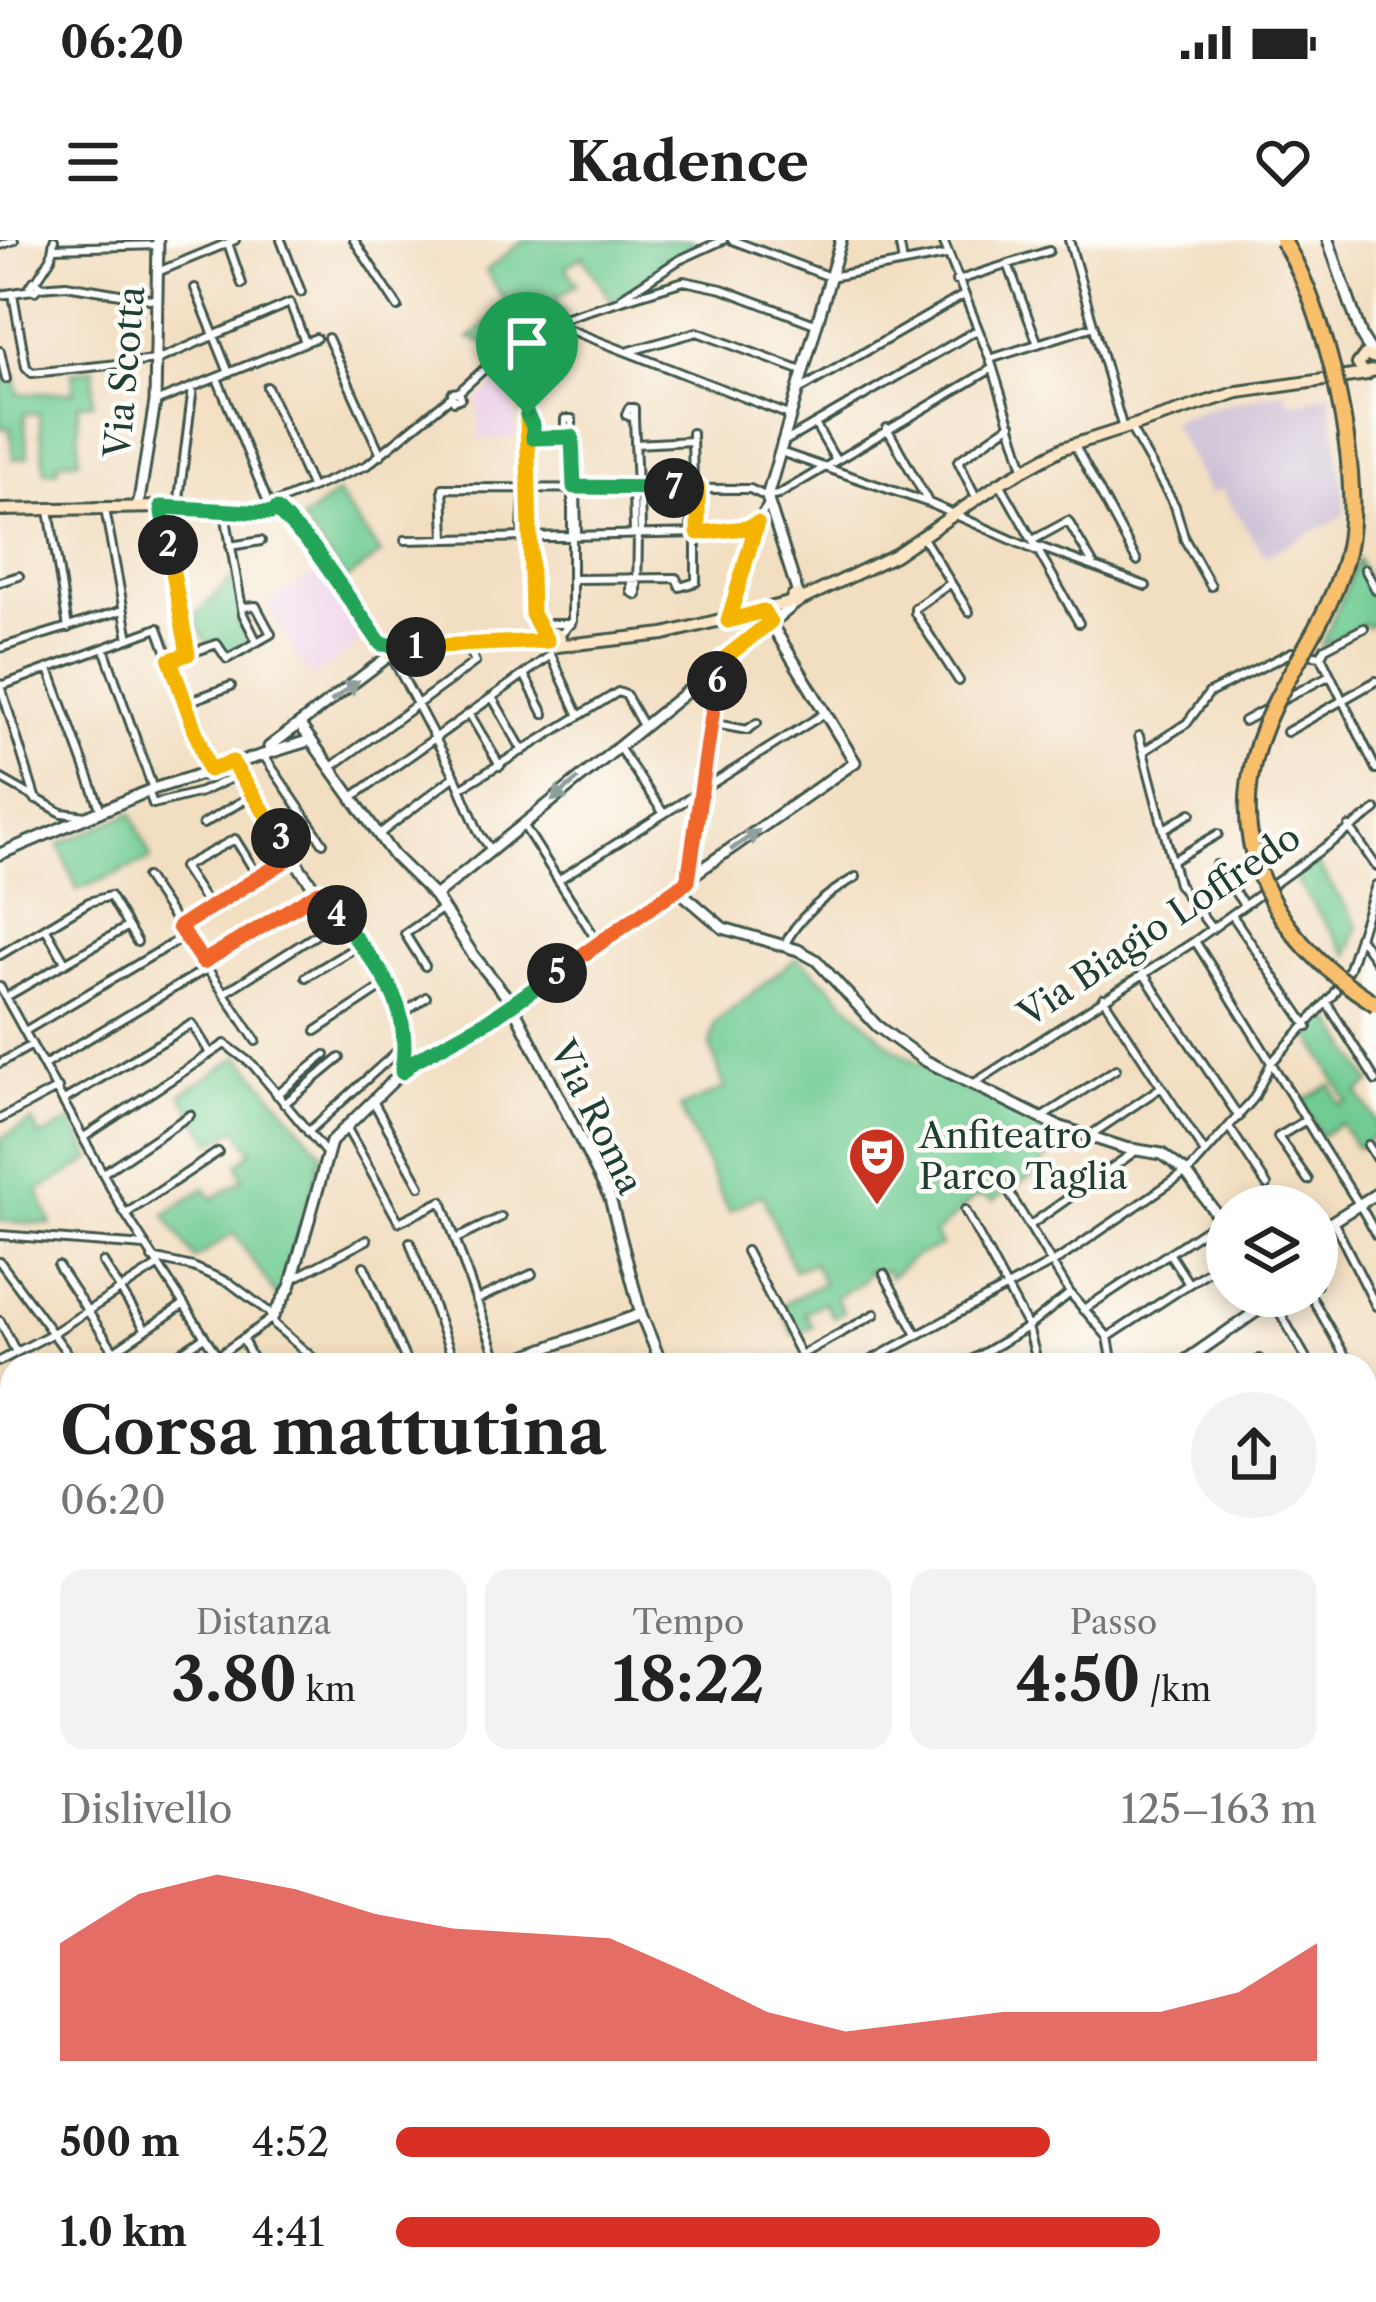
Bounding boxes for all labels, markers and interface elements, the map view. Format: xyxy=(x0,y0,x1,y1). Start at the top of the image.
text: 06:20 xyxy=(60,14,184,70)
icon: menu xyxy=(60,129,126,195)
text: Kadence xyxy=(567,129,809,195)
icon: heart xyxy=(1250,129,1316,195)
street label: Via Scotta xyxy=(94,284,153,461)
pin xyxy=(476,292,578,415)
icon: arrive xyxy=(494,310,560,376)
pin: 7 xyxy=(644,458,704,518)
text: 7 xyxy=(665,467,683,508)
pin: 2 xyxy=(138,515,198,575)
text: 2 xyxy=(158,524,178,565)
pin: 1 xyxy=(386,617,446,677)
text: 1 xyxy=(409,626,423,667)
pin: 6 xyxy=(687,651,747,711)
text: 6 xyxy=(707,660,727,701)
one-way arrow xyxy=(329,679,360,703)
one-way arrow xyxy=(550,777,580,803)
pin: 3 xyxy=(251,808,311,868)
street label: Via Biagio Loffredo xyxy=(1009,814,1308,1036)
text: 3 xyxy=(272,817,290,858)
one-way arrow xyxy=(729,829,761,852)
pin: 4 xyxy=(307,885,367,945)
text: 4 xyxy=(327,894,347,935)
pin: 5 xyxy=(527,943,587,1003)
text: 5 xyxy=(548,952,566,993)
street label: Via Roma xyxy=(540,1032,653,1201)
place label: Anfiteatro Parco Taglia xyxy=(918,1113,1128,1198)
theatre icon: Anfiteatro Parco Taglia xyxy=(846,1125,908,1207)
map controls xyxy=(1206,1185,1338,1317)
button: layers xyxy=(1206,1185,1338,1317)
text: Corsa mattutina xyxy=(60,1390,606,1471)
button: share xyxy=(1191,1392,1317,1518)
text: 06:20 xyxy=(60,1476,166,1524)
text: Distanza xyxy=(196,1602,331,1643)
text: Tempo xyxy=(633,1602,744,1643)
text: Passo xyxy=(1070,1602,1157,1643)
text: 3.80 xyxy=(171,1643,297,1717)
text: 18:22 xyxy=(612,1643,765,1717)
text: 4:50 xyxy=(1016,1643,1141,1717)
text: km xyxy=(297,1669,356,1710)
text: /km xyxy=(1141,1669,1211,1710)
text: Dislivello xyxy=(60,1785,232,1833)
text: 125–163 m xyxy=(1121,1785,1317,1833)
text: 500 m xyxy=(60,2118,180,2166)
text: 4:52 xyxy=(252,2118,329,2166)
text: 1.0 km xyxy=(60,2208,187,2256)
text: 4:41 xyxy=(252,2208,324,2256)

